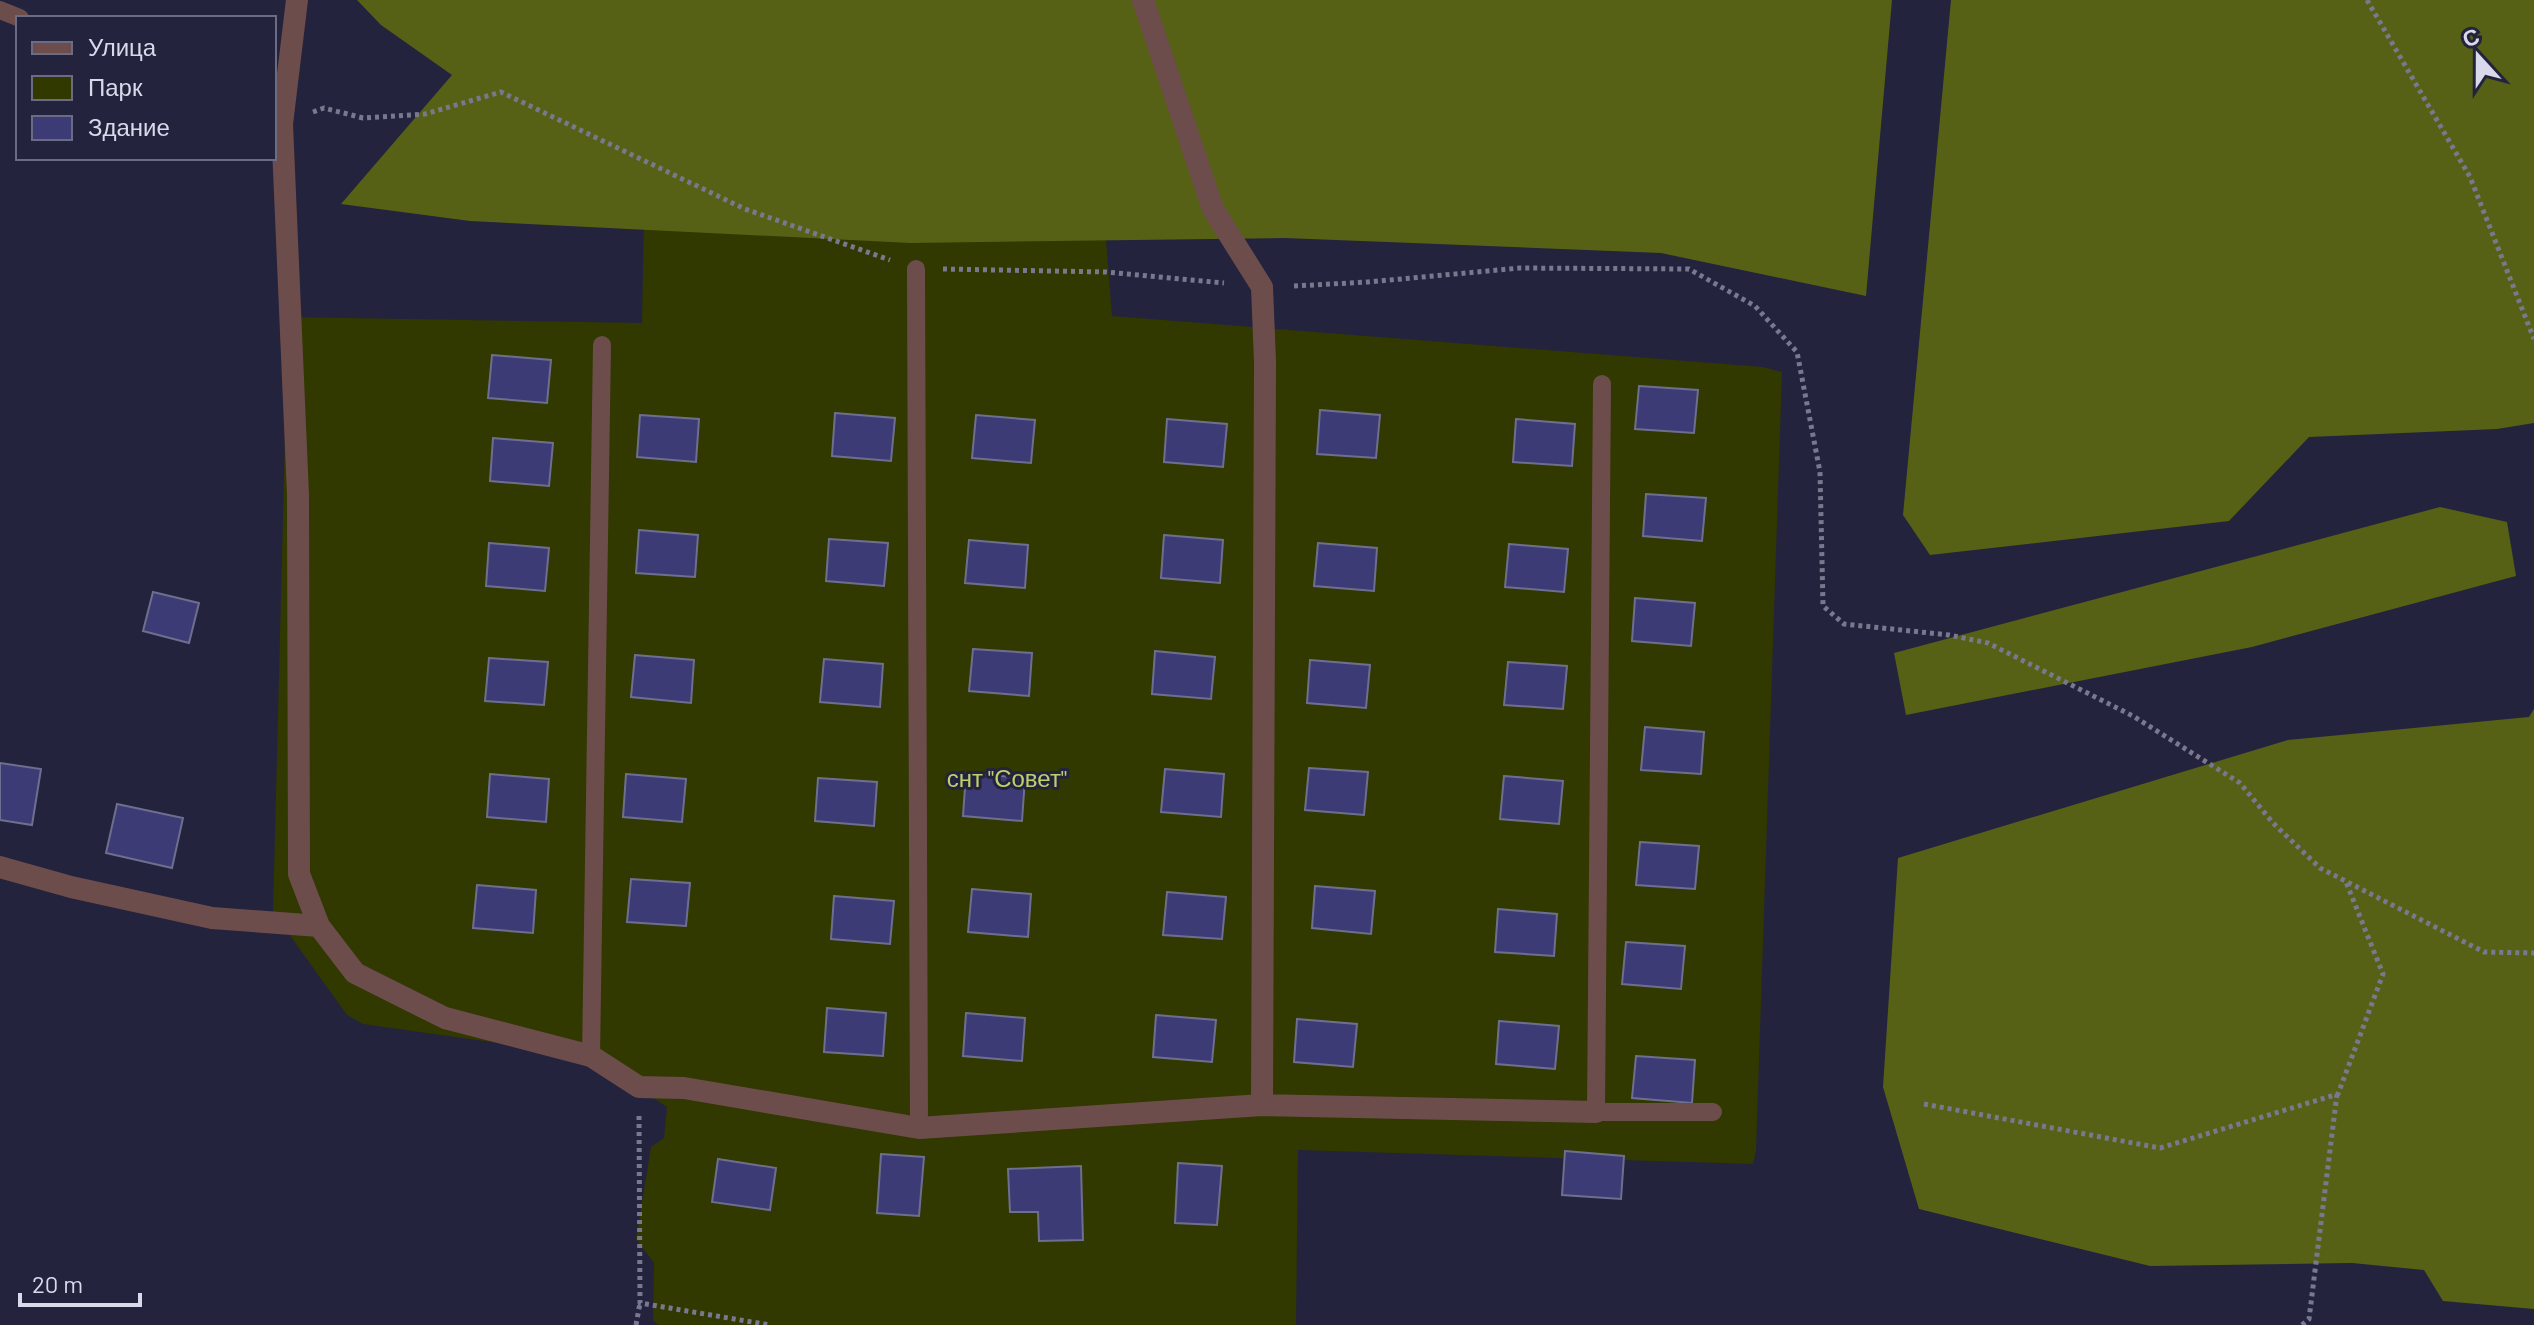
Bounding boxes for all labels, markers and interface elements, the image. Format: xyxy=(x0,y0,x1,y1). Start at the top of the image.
legend xyxy=(16,16,276,160)
north arrow xyxy=(2438,16,2518,96)
text: С xyxy=(2458,21,2483,51)
text: Улица xyxy=(88,32,157,61)
text: Парк xyxy=(88,72,143,101)
text: Здание xyxy=(88,112,170,141)
park label: снт "Совет" xyxy=(947,763,1067,792)
scale bar xyxy=(20,1257,140,1307)
text: 20 m xyxy=(32,1269,83,1298)

